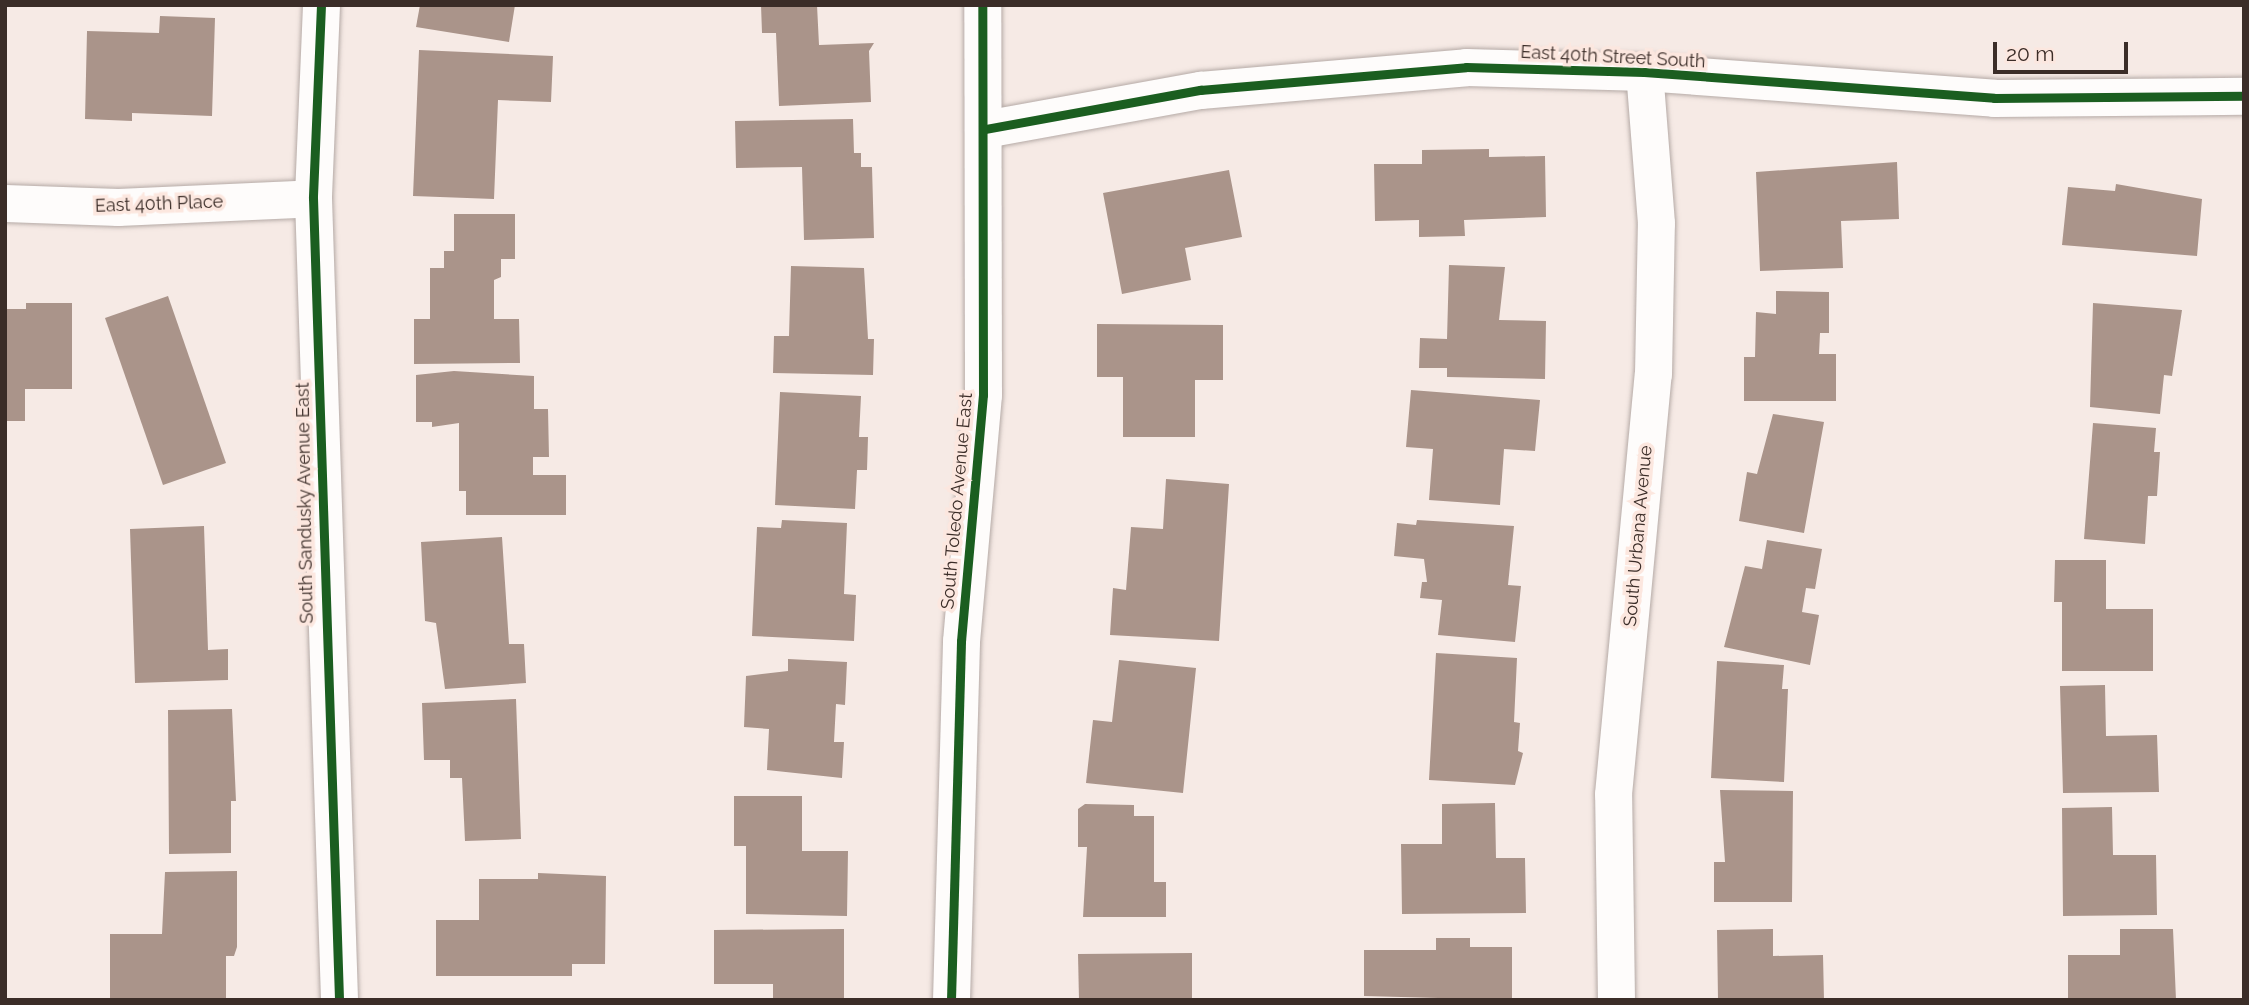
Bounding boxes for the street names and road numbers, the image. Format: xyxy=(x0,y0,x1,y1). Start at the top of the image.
street label: East 40th Street South xyxy=(1520,41,1706,73)
street label: East 40th Place xyxy=(95,191,223,217)
street label: South Sandusky Avenue East xyxy=(292,382,318,624)
street label: South Toledo Avenue East xyxy=(937,391,977,611)
street label: South Urbana Avenue xyxy=(1619,444,1657,628)

